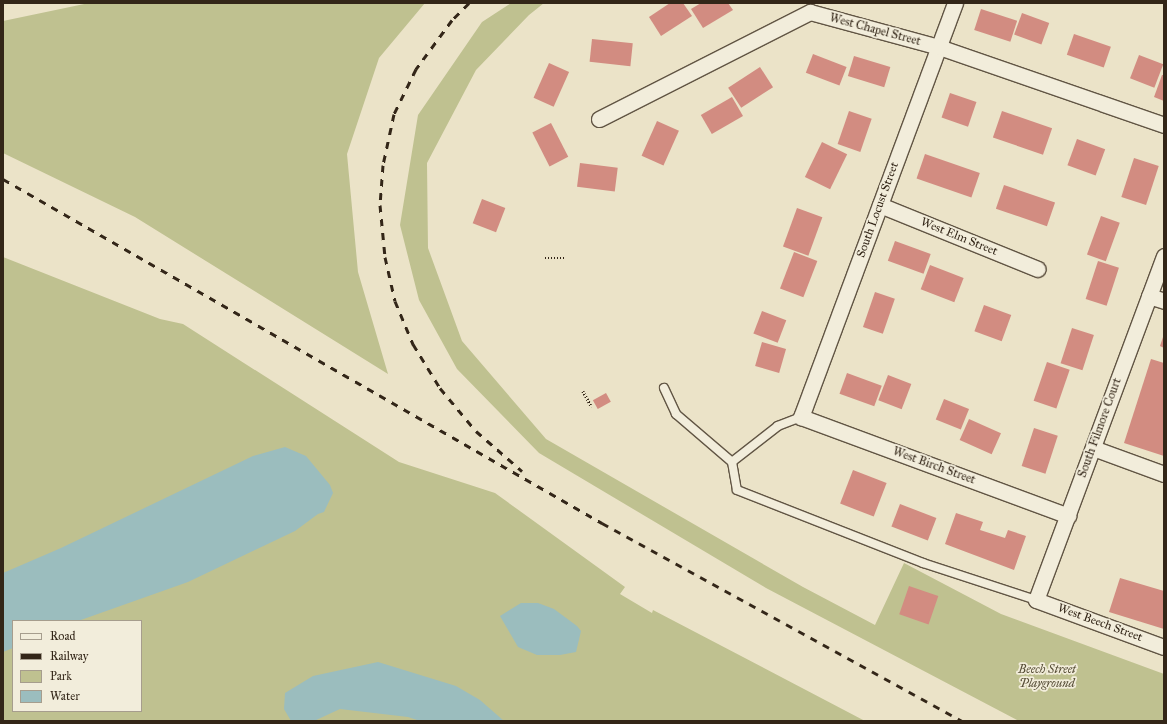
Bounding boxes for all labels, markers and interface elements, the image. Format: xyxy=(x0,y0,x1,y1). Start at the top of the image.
street label: West Chapel Street xyxy=(828,11,922,49)
street label: South Locust Street xyxy=(854,160,902,260)
street label: West Elm Street xyxy=(919,215,999,259)
street label: South Filmore Court xyxy=(1075,376,1125,480)
street label: West Birch Street xyxy=(891,444,977,488)
street label: West Beech Street xyxy=(1056,601,1144,645)
legend xyxy=(12,620,142,712)
text: Road xyxy=(50,629,76,643)
text: Railway xyxy=(50,649,88,663)
park label: Beech Street Playground xyxy=(1018,663,1076,691)
text: Park xyxy=(50,669,72,683)
text: Water xyxy=(50,689,80,703)

